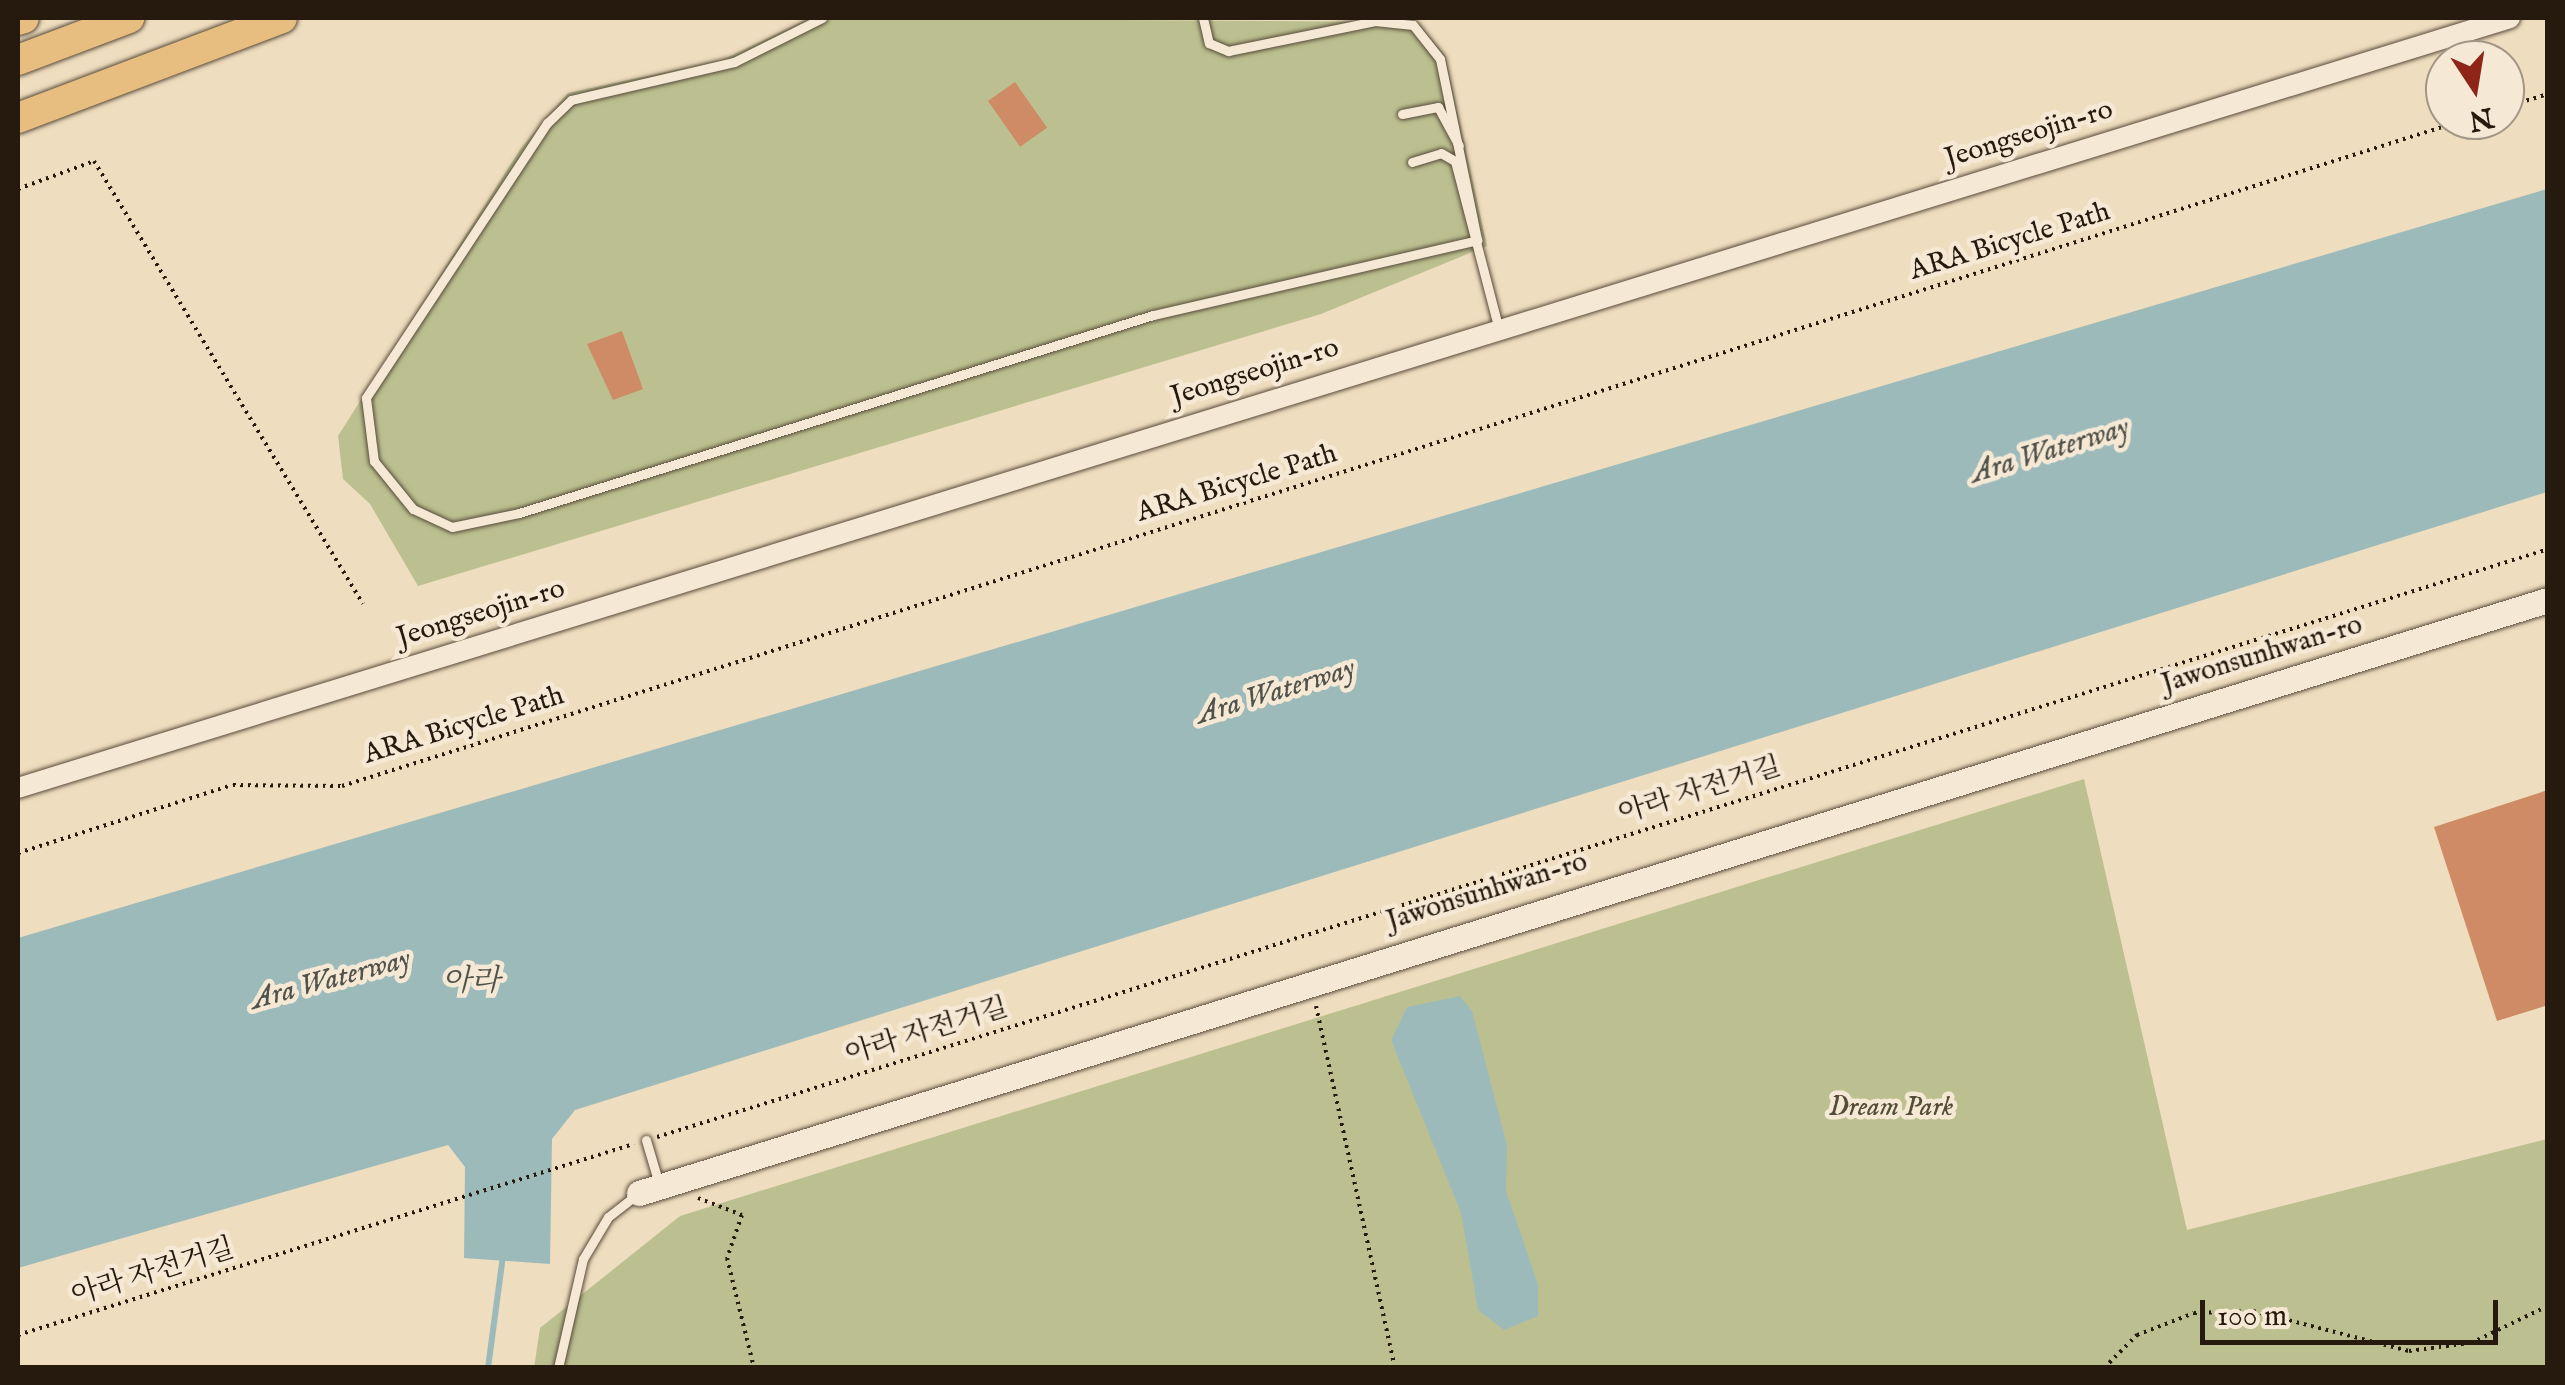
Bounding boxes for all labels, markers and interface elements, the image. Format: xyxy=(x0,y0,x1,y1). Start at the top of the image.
north arrow xyxy=(2425,40,2525,140)
street label: Jeongseojin-ro xyxy=(1941,94,2117,176)
text: N xyxy=(2465,98,2496,138)
street label: ARA Bicycle Path xyxy=(1906,196,2114,288)
street label: Jeongseojin-ro xyxy=(1167,332,1343,414)
water label: Ara Waterway xyxy=(1967,410,2133,492)
street label: ARA Bicycle Path xyxy=(1133,438,1341,530)
street label: Jeongseojin-ro xyxy=(393,573,569,655)
street label: Jawonsunhwan-ro xyxy=(2158,609,2366,701)
water label: Ara Waterway xyxy=(1193,651,1359,733)
street label: ARA Bicycle Path xyxy=(360,680,568,772)
street label: 아라 자전거길 xyxy=(1615,750,1785,832)
street label: Jawonsunhwan-ro xyxy=(1383,846,1591,938)
water label: Ara Waterway xyxy=(247,941,415,1019)
water label: 아라 xyxy=(442,964,500,1000)
street label: 아라 자전거길 xyxy=(842,991,1012,1073)
park label: Dream Park xyxy=(1829,1091,1953,1125)
street label: 아라 자전거길 xyxy=(68,1232,238,1314)
scale bar xyxy=(2205,1280,2502,1342)
text: 100 m xyxy=(2217,1298,2287,1336)

